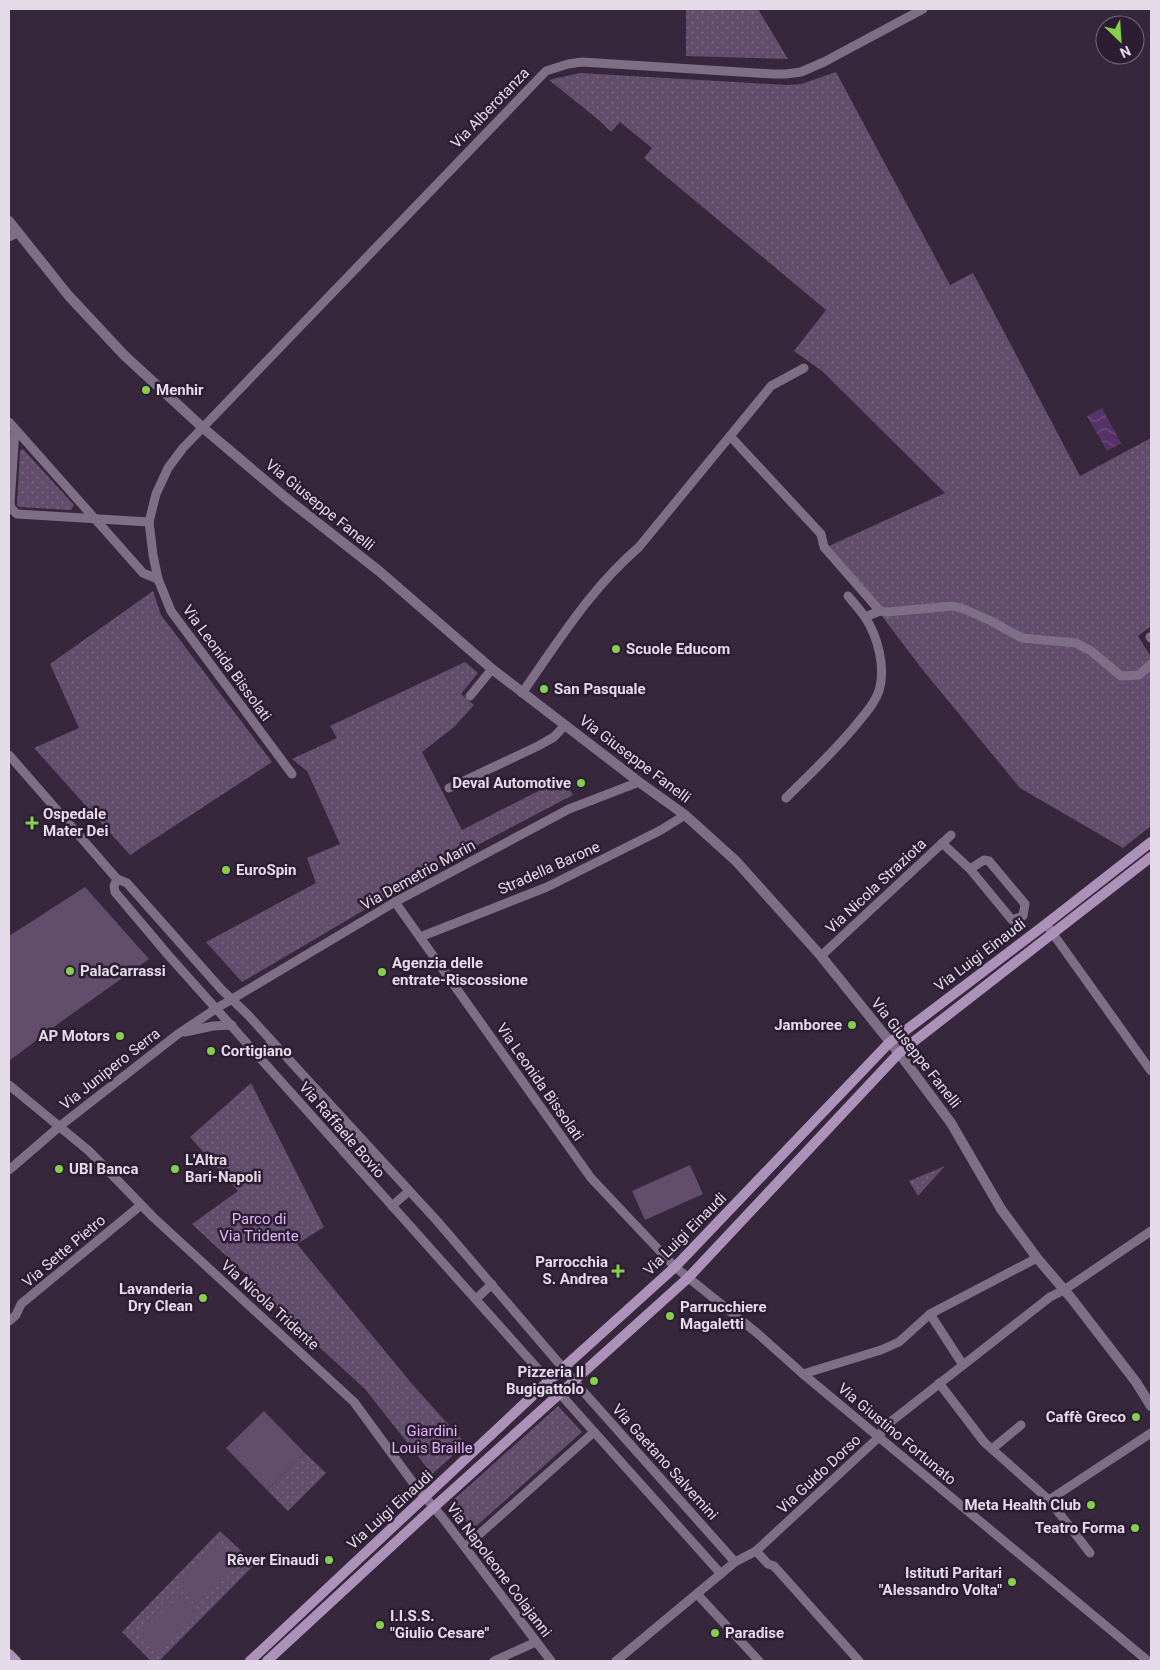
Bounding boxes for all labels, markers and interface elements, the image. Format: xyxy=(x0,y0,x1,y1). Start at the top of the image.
north arrow xyxy=(1095,15,1145,65)
text: N xyxy=(1118,42,1133,61)
street label: Via Alberotanza xyxy=(447,64,533,152)
place label: Menhir xyxy=(156,381,204,399)
marker: Menhir xyxy=(140,384,152,396)
street label: Via Giuseppe Fanelli xyxy=(262,456,378,554)
street label: Via Leonida Bissolati xyxy=(179,601,275,725)
place label: Scuole Educom xyxy=(626,640,730,658)
marker: Scuole Educom xyxy=(610,643,622,655)
place label: San Pasquale xyxy=(554,680,646,698)
marker: San Pasquale xyxy=(538,683,550,695)
street label: Via Giuseppe Fanelli xyxy=(576,711,694,807)
place label: Deval Automotive xyxy=(452,774,571,792)
marker: Deval Automotive xyxy=(575,777,587,789)
place label: Ospedale Mater Dei xyxy=(43,805,108,840)
marker: Ospedale Mater Dei xyxy=(25,816,39,830)
street label: Via Nicola Straziota xyxy=(822,835,930,937)
street label: Via Demetrio Marin xyxy=(358,836,478,914)
street label: Stradella Barone xyxy=(495,837,603,899)
place label: EuroSpin xyxy=(236,861,297,879)
marker: EuroSpin xyxy=(220,864,232,876)
street label: Via Luigi Einaudi xyxy=(931,915,1029,995)
place label: Agenzia delle entrate-Riscossione xyxy=(392,954,528,989)
place label: PalaCarrassi xyxy=(80,962,166,980)
marker: PalaCarrassi xyxy=(64,965,76,977)
marker: Agenzia delle entrate-Riscossione xyxy=(376,966,388,978)
street label: Via Giuseppe Fanelli xyxy=(867,994,965,1112)
place label: Jamboree xyxy=(774,1016,842,1034)
marker: Jamboree xyxy=(846,1019,858,1031)
street label: Via Leonida Bissolati xyxy=(493,1020,587,1144)
street label: Via Junipero Serra xyxy=(56,1024,164,1114)
place label: AP Motors xyxy=(38,1027,110,1045)
marker: AP Motors xyxy=(114,1030,126,1042)
place label: Cortigiano xyxy=(221,1042,292,1060)
marker: Cortigiano xyxy=(205,1045,217,1057)
street label: Via Raffaele Bovio xyxy=(295,1078,389,1182)
place label: L'Altra Bari-Napoli xyxy=(185,1151,261,1186)
place label: UBI Banca xyxy=(69,1160,138,1178)
marker: UBI Banca xyxy=(53,1163,65,1175)
marker: L'Altra Bari-Napoli xyxy=(169,1163,181,1175)
street label: Via Luigi Einaudi xyxy=(640,1189,730,1279)
park label: Parco di Via Tridente xyxy=(219,1210,299,1245)
street label: Via Sette Pietro xyxy=(19,1211,109,1291)
place label: Parrocchia S. Andrea xyxy=(535,1253,608,1288)
street label: Via Nicola Tridente xyxy=(217,1256,323,1354)
marker: Parrocchia S. Andrea xyxy=(612,1265,624,1277)
place label: Lavanderia Dry Clean xyxy=(119,1280,193,1315)
marker: Lavanderia Dry Clean xyxy=(197,1292,209,1304)
place label: Parrucchiere Magaletti xyxy=(680,1298,767,1333)
marker: Parrucchiere Magaletti xyxy=(664,1310,676,1322)
place label: Pizzeria Il Bugigattolo xyxy=(506,1363,584,1398)
marker: Pizzeria Il Bugigattolo xyxy=(588,1375,600,1387)
street label: Via Giustino Fortunato xyxy=(834,1379,960,1489)
street label: Via Gaetano Salvemini xyxy=(608,1400,722,1524)
place label: Caffè Greco xyxy=(1046,1408,1126,1426)
marker: Caffè Greco xyxy=(1130,1411,1142,1423)
park label: Giardini Louis Braille xyxy=(391,1422,473,1457)
street label: Via Guido Dorso xyxy=(773,1431,865,1517)
street label: Via Luigi Einaudi xyxy=(343,1467,437,1553)
place label: Meta Health Club xyxy=(964,1496,1081,1514)
street label: Via Napoleone Colajanni xyxy=(443,1499,555,1641)
marker: Meta Health Club xyxy=(1085,1499,1097,1511)
place label: Teatro Forma xyxy=(1035,1519,1125,1537)
marker: Teatro Forma xyxy=(1129,1522,1141,1534)
place label: Rêver Einaudi xyxy=(227,1551,319,1569)
marker: Rêver Einaudi xyxy=(323,1554,335,1566)
place label: Istituti Paritari "Alessandro Volta" xyxy=(879,1564,1002,1599)
marker: Istituti Paritari "Alessandro Volta" xyxy=(1006,1576,1018,1588)
place label: I.I.S.S. "Giulio Cesare" xyxy=(390,1607,490,1642)
marker: I.I.S.S. "Giulio Cesare" xyxy=(374,1619,386,1631)
place label: Paradise xyxy=(725,1624,784,1642)
marker: Paradise xyxy=(709,1627,721,1639)

